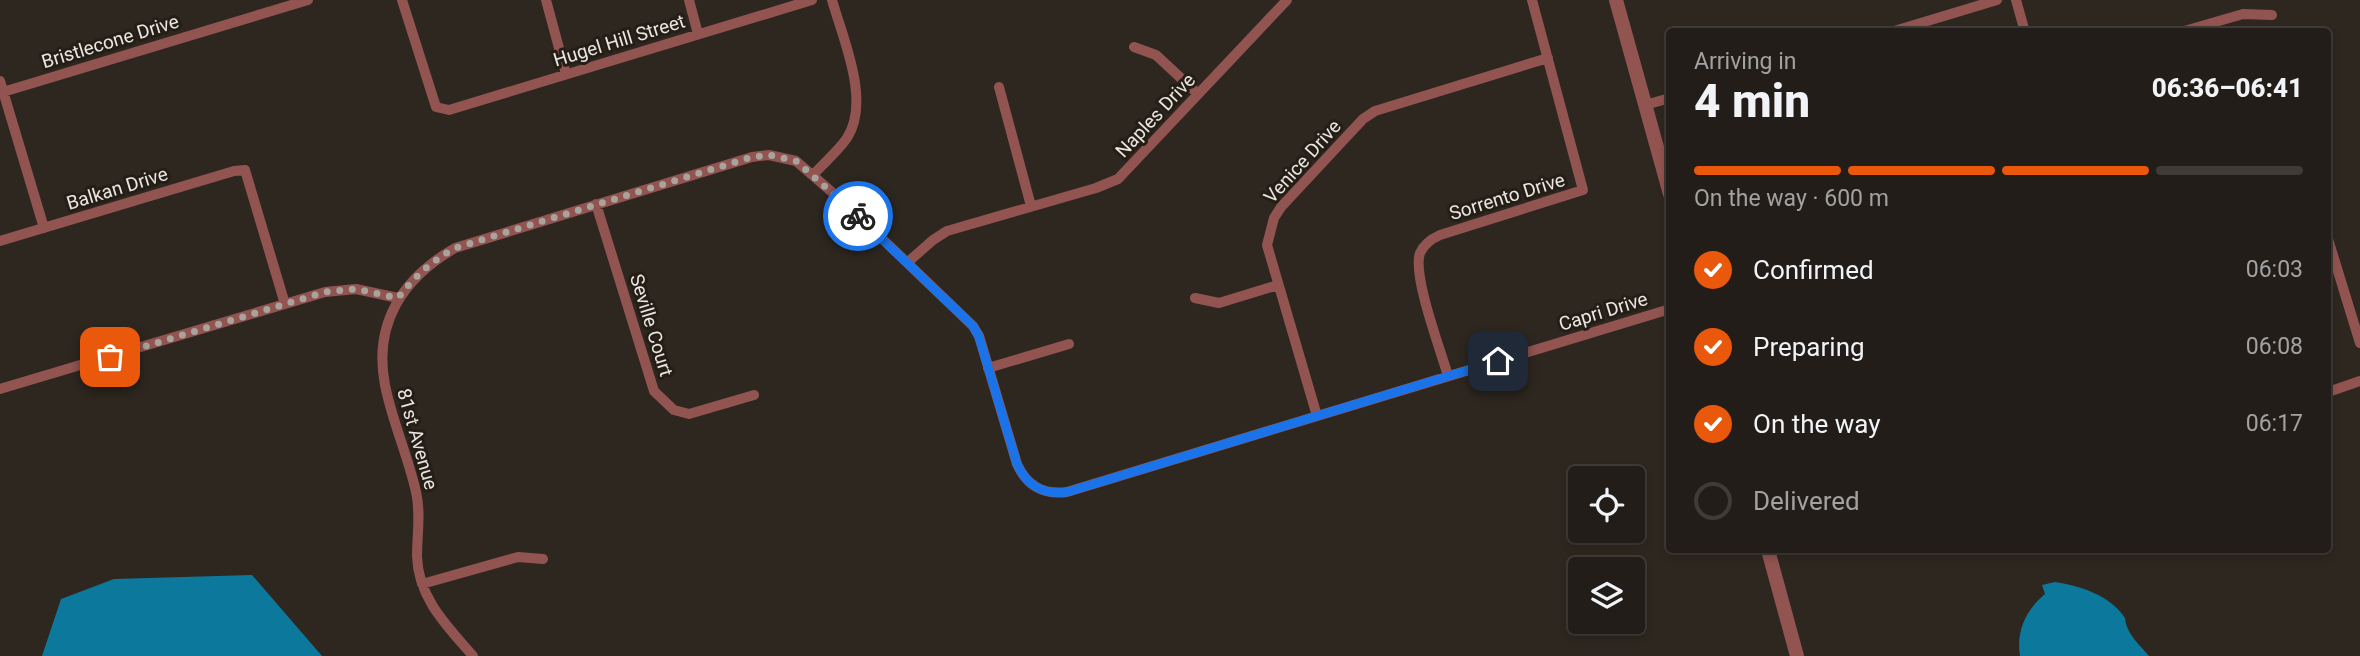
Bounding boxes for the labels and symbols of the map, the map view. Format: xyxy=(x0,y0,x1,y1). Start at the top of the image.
street label: Bristlecone Drive xyxy=(39,10,182,73)
street label: Hugel Hill Street xyxy=(551,10,688,71)
street label: Naples Drive xyxy=(1111,69,1200,162)
street label: Venice Drive xyxy=(1259,115,1346,208)
street label: Balkan Drive xyxy=(64,162,171,215)
street label: Sorrento Drive xyxy=(1447,168,1568,225)
courier xyxy=(823,181,893,251)
street label: Seville Court xyxy=(625,271,678,379)
street label: Capri Drive xyxy=(1556,287,1650,336)
pin xyxy=(80,327,140,387)
pin xyxy=(1468,331,1528,391)
street label: 81st Avenue xyxy=(392,386,443,492)

